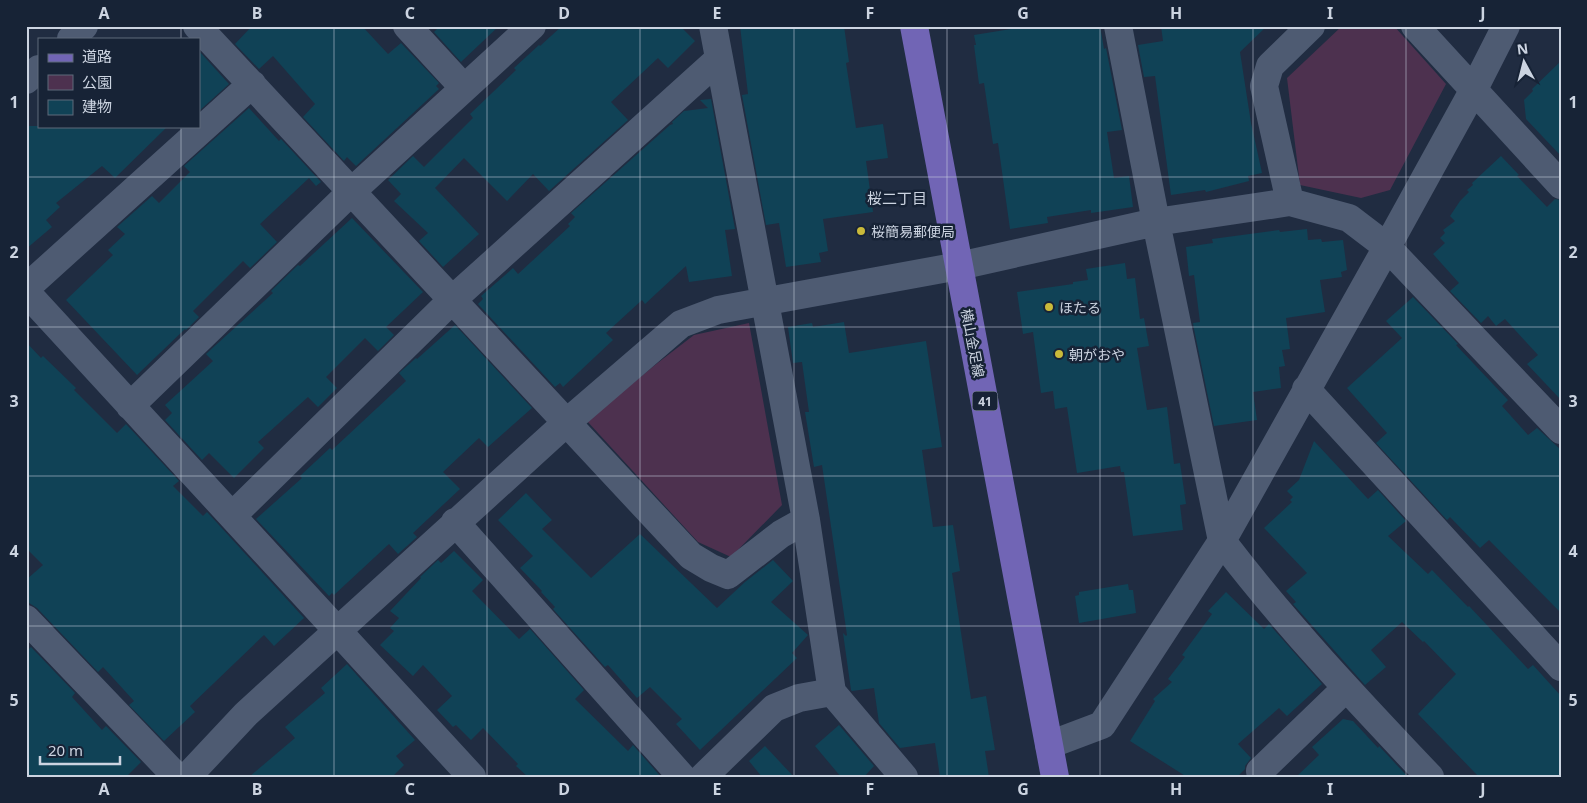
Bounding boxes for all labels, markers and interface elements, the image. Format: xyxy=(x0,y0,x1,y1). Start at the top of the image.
text: A xyxy=(98,2,110,24)
text: B xyxy=(252,2,262,24)
text: C xyxy=(405,2,415,24)
text: D xyxy=(558,2,570,24)
text: E xyxy=(713,2,722,24)
text: F xyxy=(866,2,874,24)
text: G xyxy=(1017,2,1029,24)
text: H xyxy=(1170,2,1182,24)
text: I xyxy=(1327,2,1333,24)
text: J xyxy=(1478,2,1486,24)
legend xyxy=(38,38,200,128)
north arrow xyxy=(1500,38,1550,88)
text: N xyxy=(1516,38,1529,59)
text: 道路 xyxy=(82,46,112,66)
text: 公園 xyxy=(82,72,112,92)
text: 1 xyxy=(9,91,19,113)
text: 1 xyxy=(1568,91,1578,113)
text: 建物 xyxy=(82,96,112,116)
district label: 桜二丁目 xyxy=(867,188,927,208)
place label: 桜簡易郵便局 xyxy=(871,222,955,241)
marker: 桜簡易郵便局 xyxy=(855,225,867,237)
text: 2 xyxy=(9,241,19,263)
text: 2 xyxy=(1568,241,1578,263)
place label: ほたる xyxy=(1059,298,1101,317)
marker: ほたる xyxy=(1043,301,1055,313)
street label: 横山金足線 xyxy=(957,307,989,379)
place label: 朝がおや xyxy=(1069,345,1125,364)
marker: 朝がおや xyxy=(1053,348,1065,360)
text: 3 xyxy=(9,390,19,412)
text: 3 xyxy=(1568,390,1578,412)
road number: 41 xyxy=(972,392,998,411)
text: 4 xyxy=(9,540,19,562)
text: 4 xyxy=(1568,540,1578,562)
text: 5 xyxy=(9,689,19,711)
text: 5 xyxy=(1568,689,1578,711)
scale bar xyxy=(40,733,120,765)
text: 20 m xyxy=(48,740,83,760)
text: A xyxy=(98,778,110,800)
text: B xyxy=(252,778,262,800)
text: C xyxy=(405,778,415,800)
text: D xyxy=(558,778,570,800)
text: E xyxy=(713,778,722,800)
text: F xyxy=(866,778,874,800)
text: G xyxy=(1017,778,1029,800)
text: H xyxy=(1170,778,1182,800)
text: I xyxy=(1327,778,1333,800)
text: J xyxy=(1478,778,1486,800)

